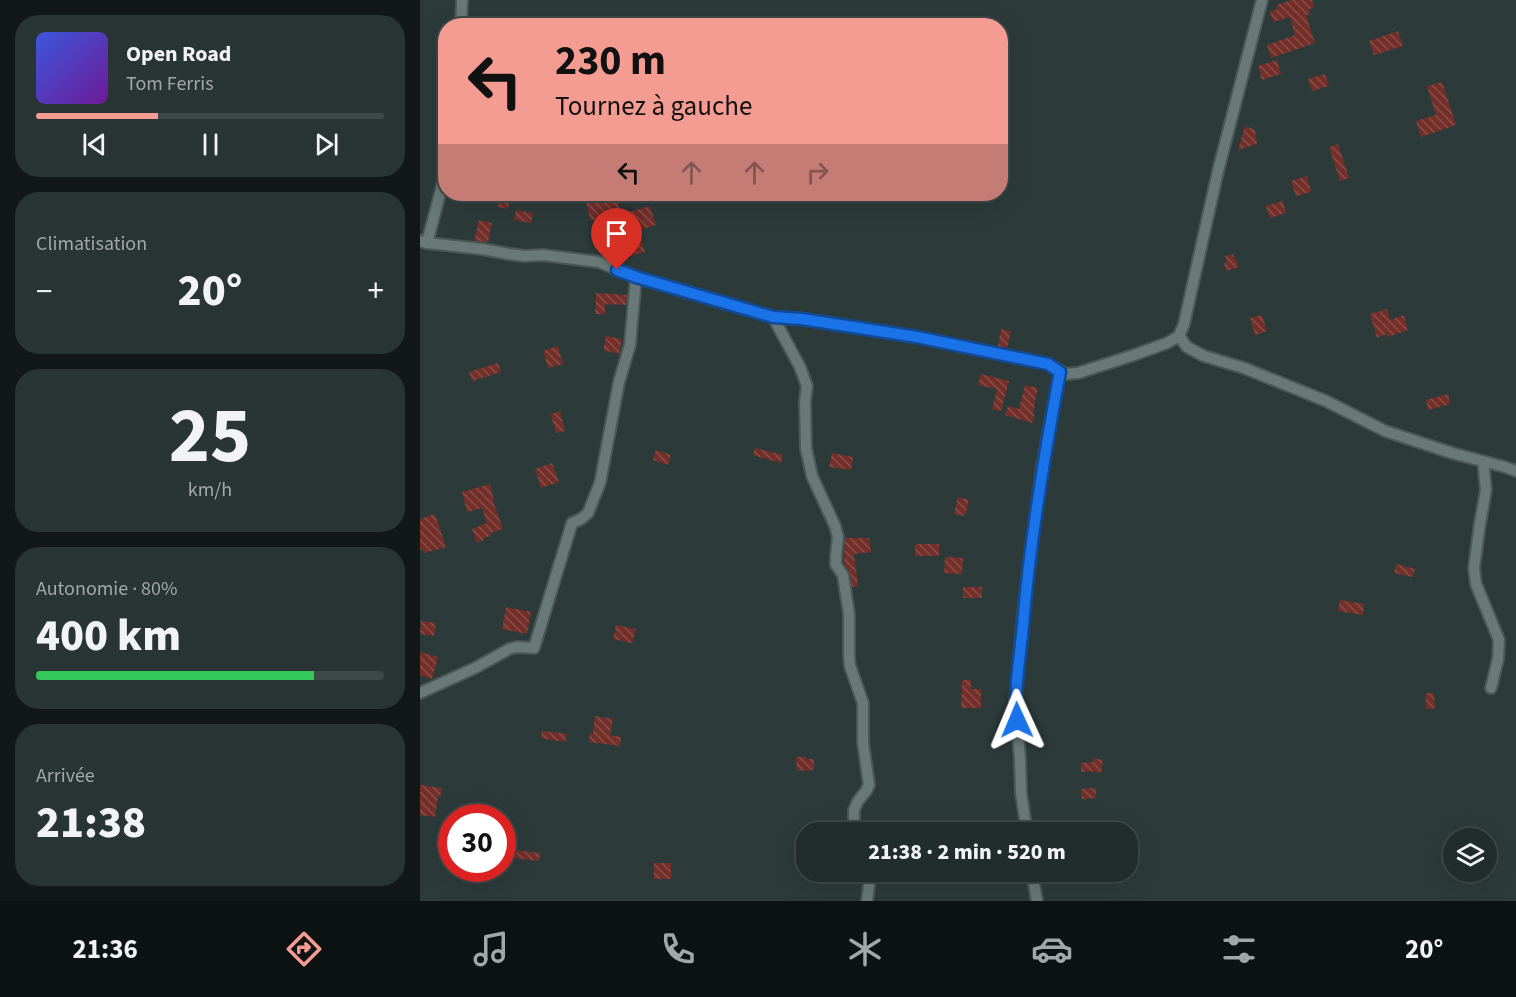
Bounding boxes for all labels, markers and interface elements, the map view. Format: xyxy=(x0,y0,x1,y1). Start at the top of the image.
text: 230 m xyxy=(555,31,666,91)
text: Open Road xyxy=(126,38,231,70)
icon: left xyxy=(456,42,534,120)
text: Tom Ferris xyxy=(126,70,214,98)
text: Tournez à gauche xyxy=(555,87,752,126)
icon: previous xyxy=(78,128,111,161)
icon: pause xyxy=(194,128,227,161)
icon: next xyxy=(310,128,343,161)
icon: left xyxy=(612,156,645,189)
icon: ahead xyxy=(675,156,708,189)
icon: ahead xyxy=(738,156,771,189)
icon: right xyxy=(801,156,834,189)
pin xyxy=(591,208,642,270)
icon: arrive xyxy=(600,217,633,250)
text: Climatisation xyxy=(36,230,147,258)
text: 20° xyxy=(178,259,242,323)
text: − xyxy=(36,268,52,315)
text: + xyxy=(368,268,384,315)
text: 25 xyxy=(169,381,251,492)
text: km/h xyxy=(188,476,232,504)
text: Autonomie · 80% xyxy=(36,575,177,603)
text: 400 km xyxy=(36,604,181,668)
position arrow xyxy=(985,688,1049,752)
text: Arrivée xyxy=(36,762,95,790)
text: 21:38 xyxy=(36,791,146,855)
speed limit sign: 30 xyxy=(438,804,516,882)
map controls xyxy=(1443,828,1497,882)
button: layers xyxy=(1443,828,1497,882)
text: 21:38 · 2 min · 520 m xyxy=(868,836,1066,868)
icon: directions xyxy=(283,928,325,970)
icon: music xyxy=(470,928,512,970)
icon: phone xyxy=(657,928,699,970)
icon: climate xyxy=(844,928,886,970)
icon: car xyxy=(1031,928,1073,970)
icon: filters xyxy=(1218,928,1260,970)
text: 21:36 xyxy=(73,930,138,969)
text: 20° xyxy=(1405,930,1443,969)

